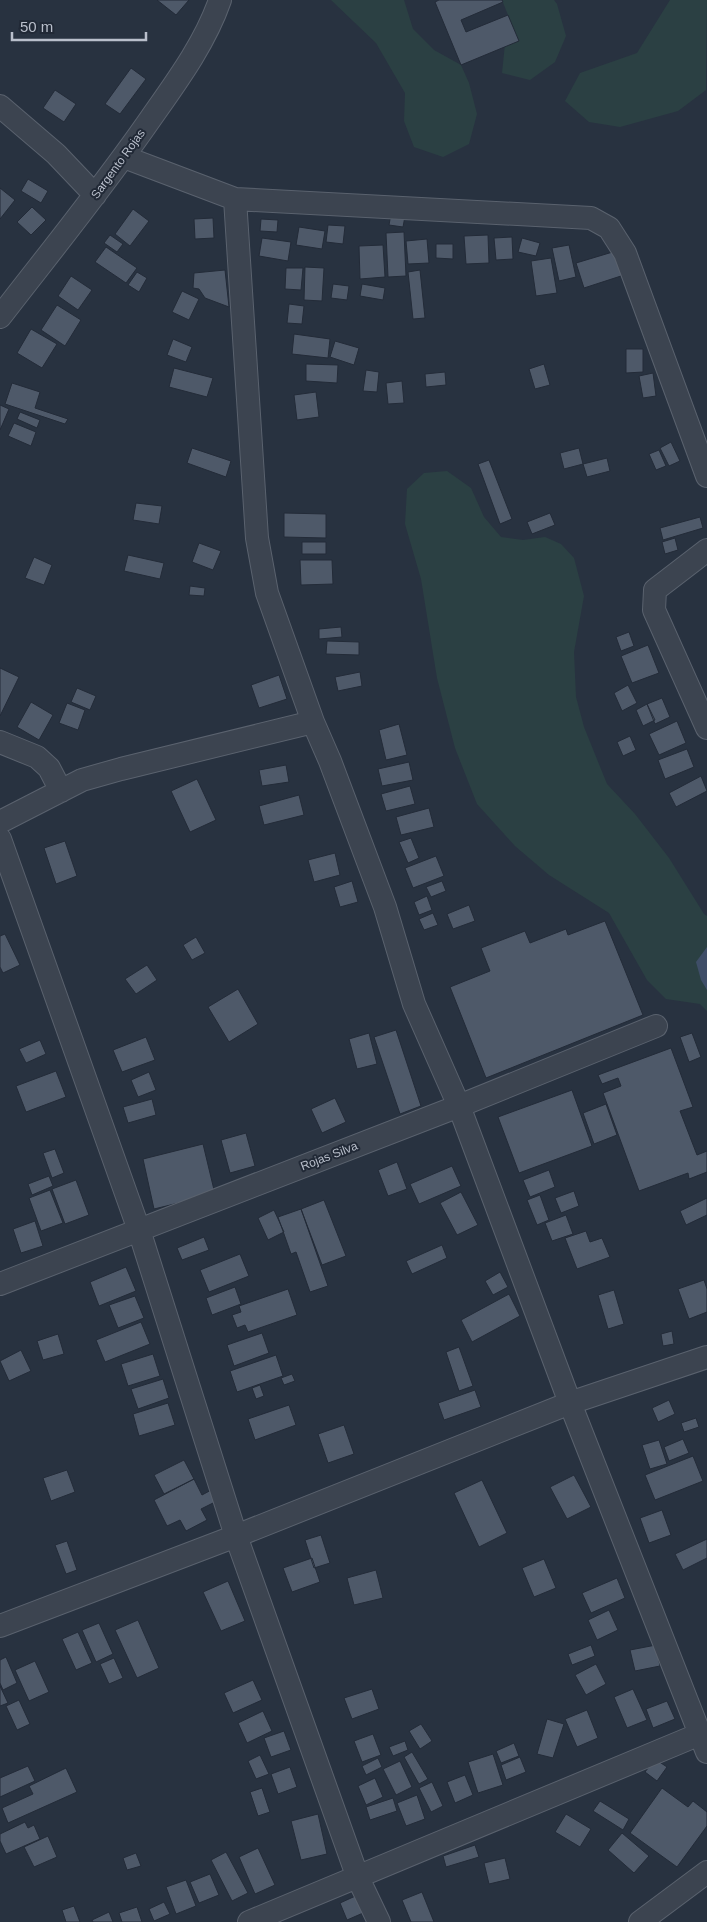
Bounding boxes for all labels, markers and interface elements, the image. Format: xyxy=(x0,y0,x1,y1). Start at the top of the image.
scale bar xyxy=(12,10,146,42)
text: 50 m xyxy=(20,18,53,35)
street label: Sargento Rojas xyxy=(88,126,148,202)
street label: Rojas Silva xyxy=(298,1139,360,1173)

